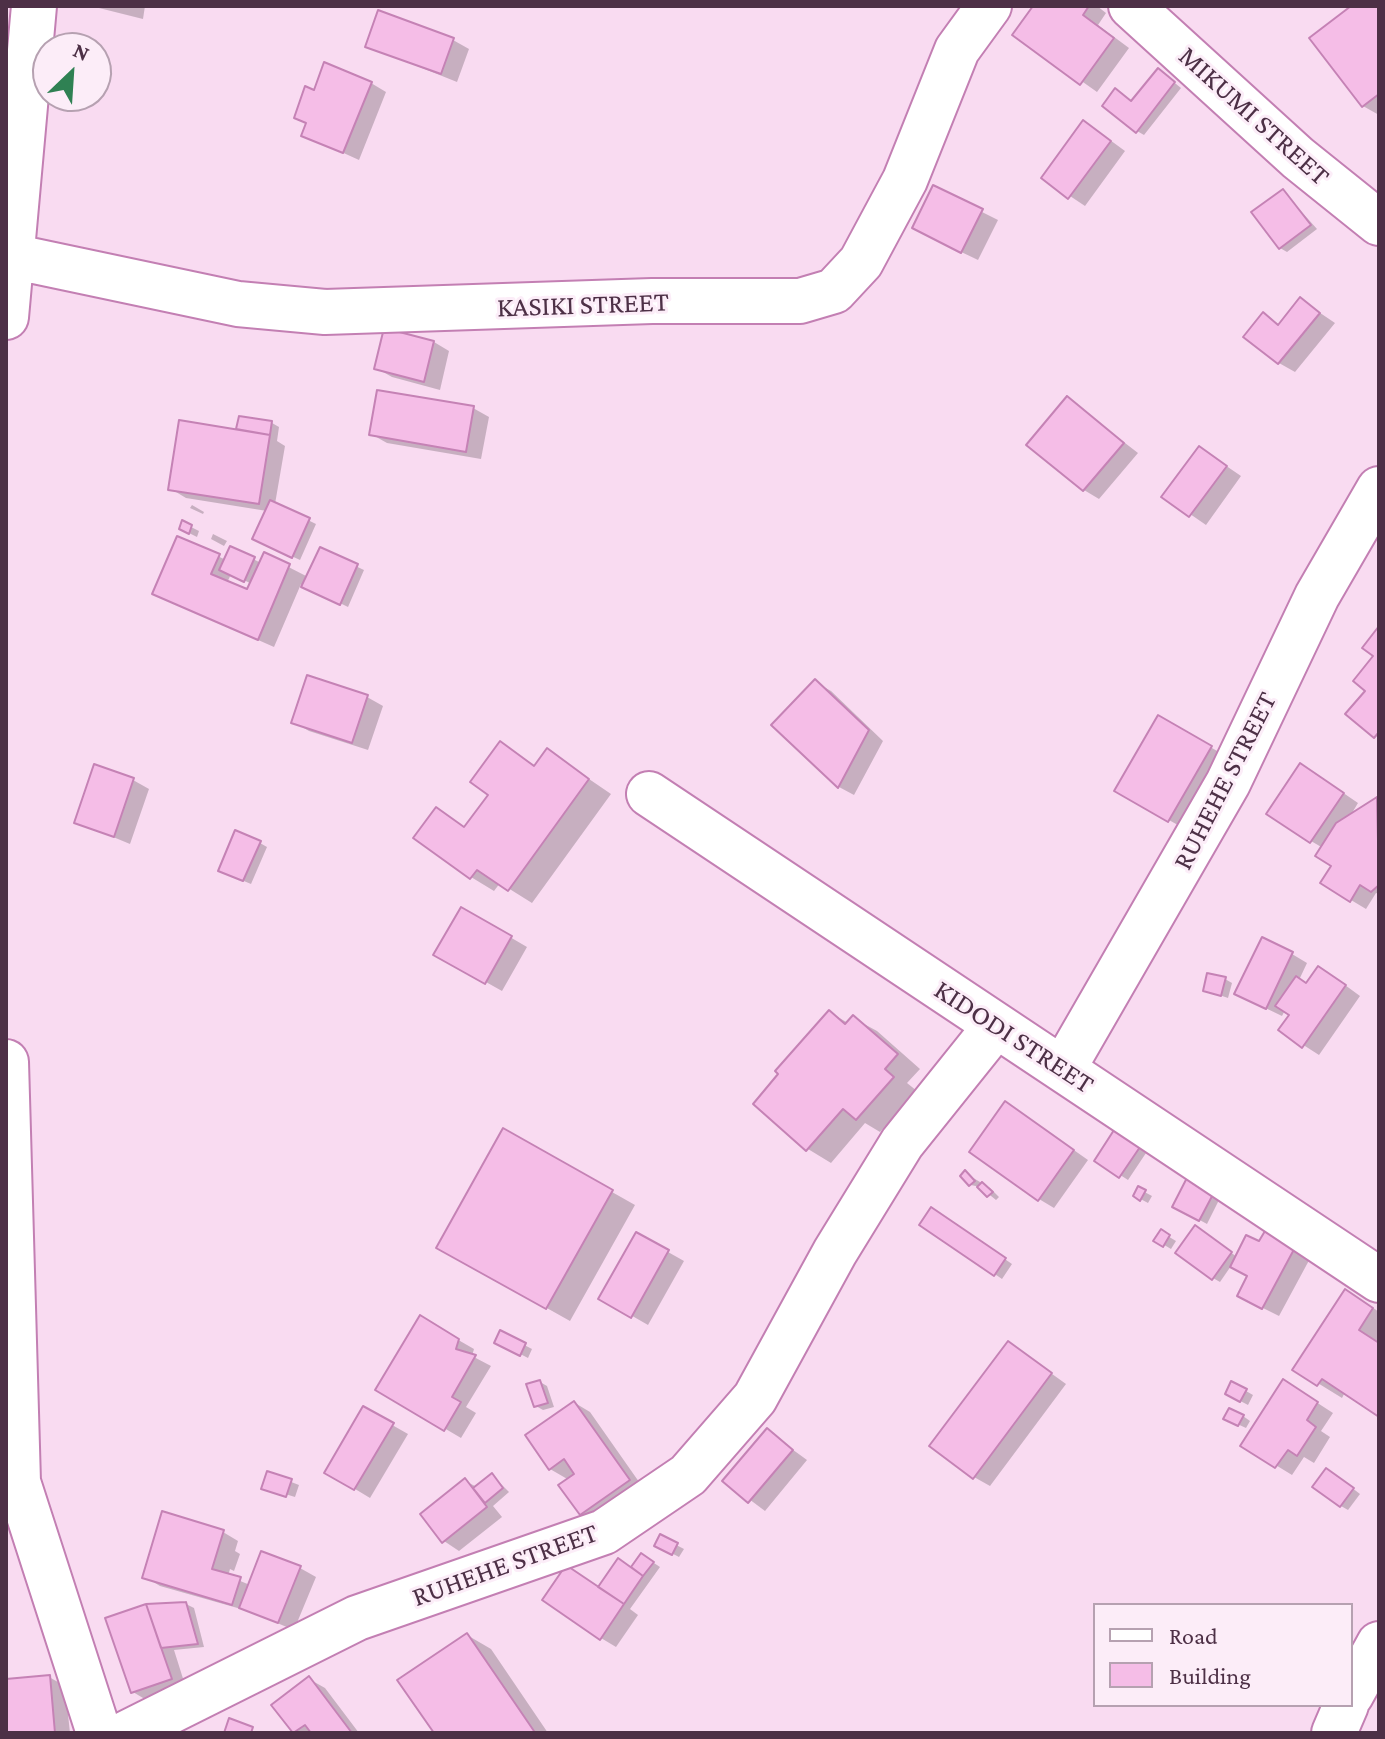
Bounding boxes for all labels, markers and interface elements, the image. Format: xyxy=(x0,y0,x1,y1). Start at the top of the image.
north arrow xyxy=(32,32,112,112)
text: N xyxy=(69,37,94,66)
street label: MIKUMI STREET xyxy=(1171,39,1337,193)
street label: KASIKI STREET xyxy=(496,285,670,325)
street label: RUHEHE STREET xyxy=(1166,687,1284,875)
street label: KIDODI STREET xyxy=(928,973,1100,1101)
street label: RUHEHE STREET xyxy=(408,1516,602,1614)
legend xyxy=(1093,1603,1353,1707)
text: Road xyxy=(1169,1622,1218,1649)
text: Building xyxy=(1169,1662,1251,1689)

